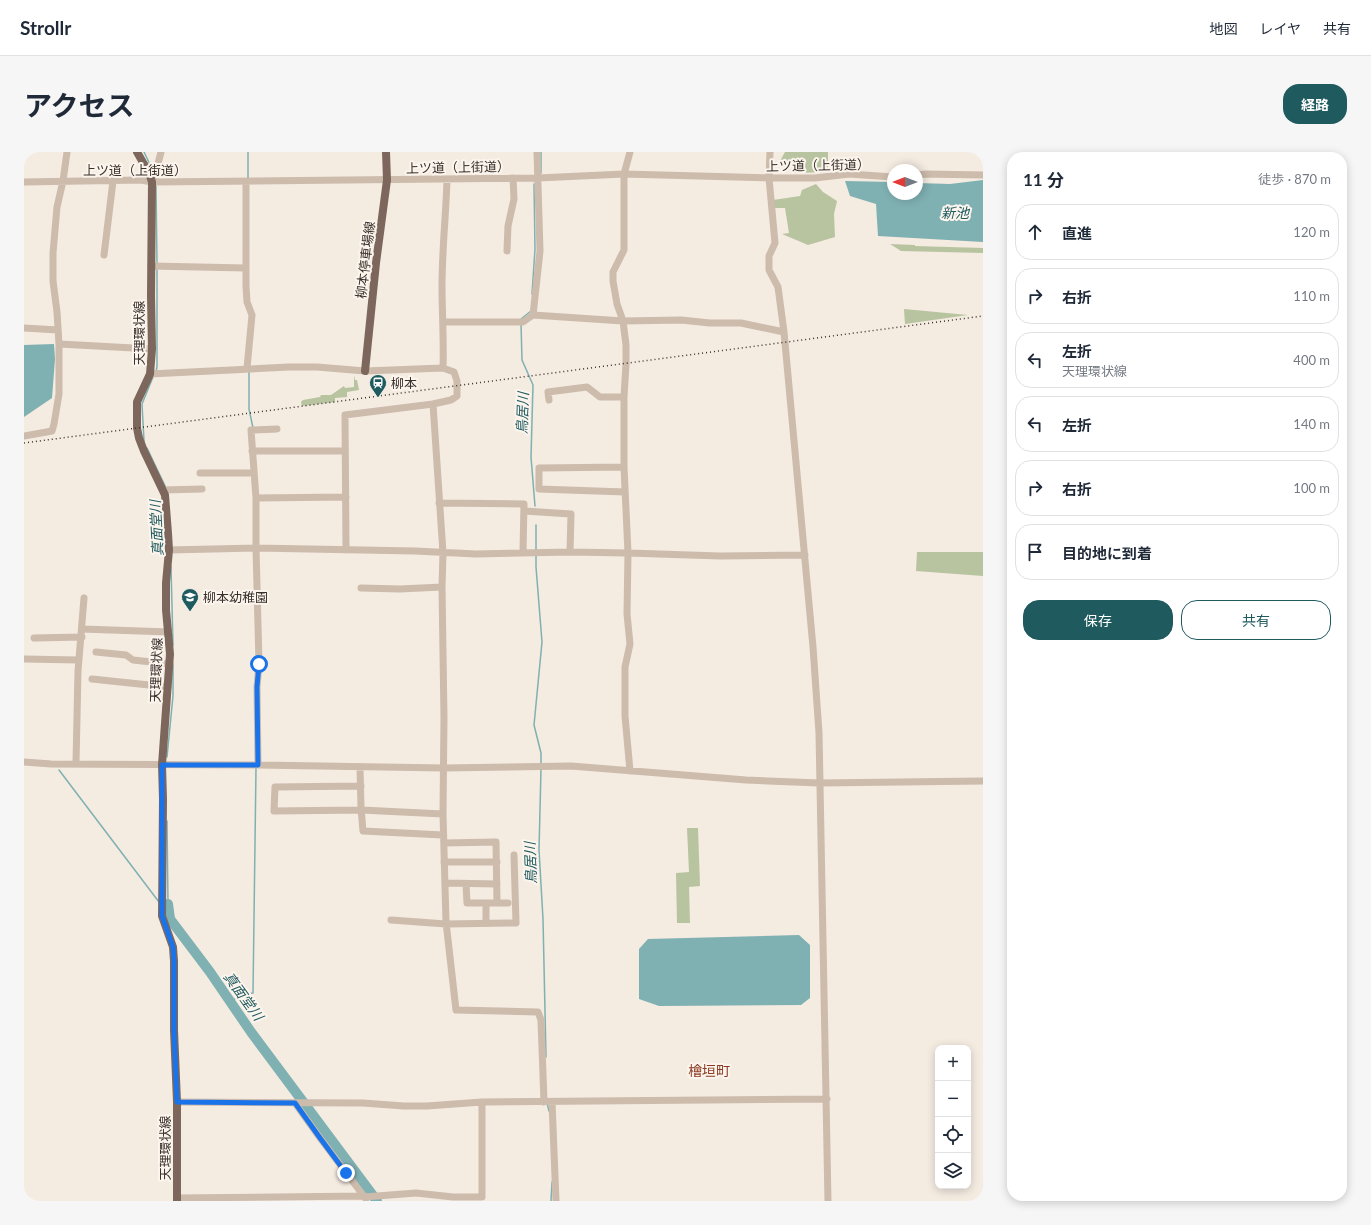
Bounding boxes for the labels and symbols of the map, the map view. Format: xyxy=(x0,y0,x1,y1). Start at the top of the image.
street label: 上ツ道（上街道） xyxy=(766,156,870,174)
street label: 上ツ道（上街道） xyxy=(406,158,510,176)
street label: 上ツ道（上街道） xyxy=(83,162,187,178)
north arrow xyxy=(887,164,923,200)
water label: 新池 xyxy=(941,204,971,221)
street label: 柳本停車場線 xyxy=(352,220,378,300)
street label: 天理環状線 xyxy=(131,300,147,366)
station icon: 柳本 xyxy=(368,373,388,398)
place label: 柳本 xyxy=(391,375,417,391)
water label: 鳥居川 xyxy=(513,390,531,434)
water label: 真面堂川 xyxy=(146,498,166,556)
school or university icon: 柳本幼稚園 xyxy=(180,587,200,612)
place label: 柳本幼稚園 xyxy=(203,589,268,605)
street label: 天理環状線 xyxy=(147,637,165,703)
route start xyxy=(250,655,268,673)
water label: 鳥居川 xyxy=(521,840,539,884)
water label: 真面堂川 xyxy=(221,968,269,1025)
district label: 檜垣町 xyxy=(688,1062,730,1079)
street label: 天理環状線 xyxy=(157,1115,173,1181)
route end xyxy=(337,1164,355,1182)

